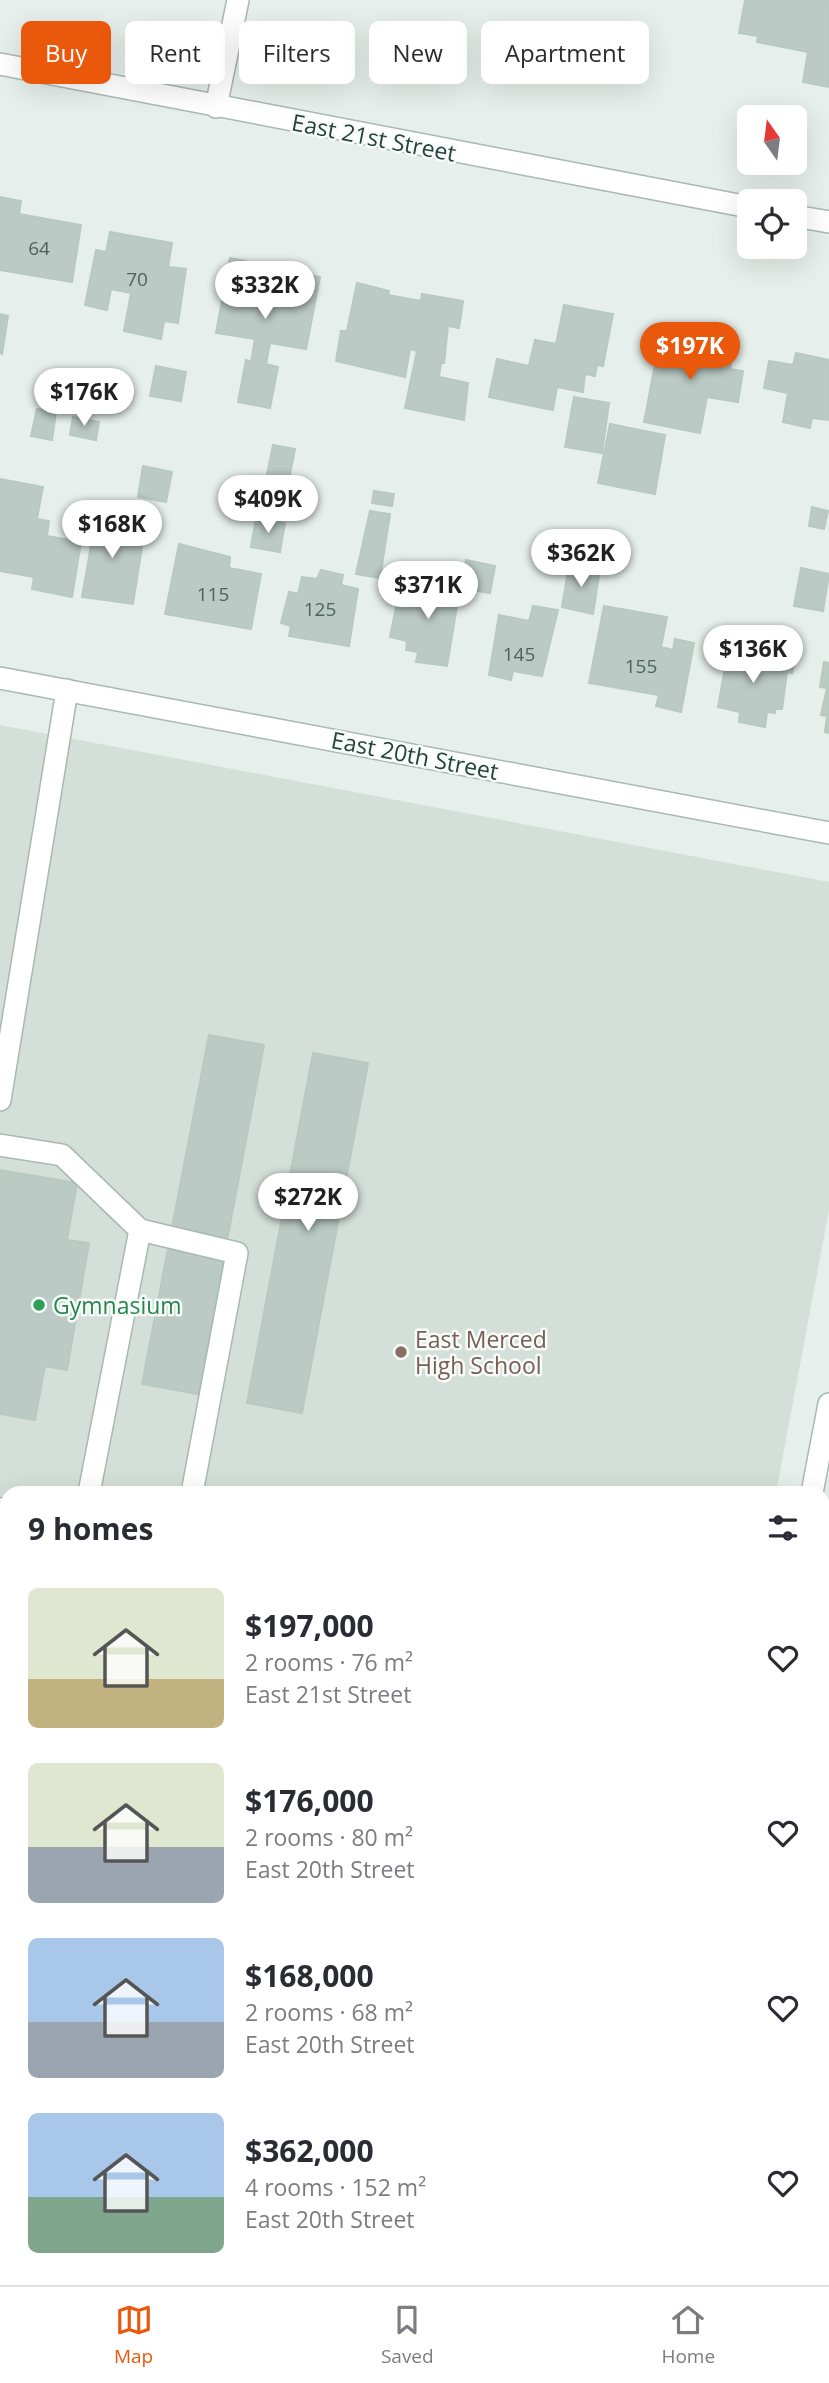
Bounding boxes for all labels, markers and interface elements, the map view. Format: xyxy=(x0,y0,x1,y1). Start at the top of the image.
chip: Buy xyxy=(21,21,111,84)
chip: Rent xyxy=(125,21,225,84)
chip: Filters xyxy=(239,21,355,84)
chip: New xyxy=(369,21,467,84)
chip: Apartment xyxy=(481,21,649,84)
street label: East 21st Street xyxy=(289,105,459,169)
north arrow xyxy=(737,105,807,175)
map controls xyxy=(737,105,807,259)
button: locate xyxy=(737,189,807,259)
house number: 64 xyxy=(28,235,50,261)
pin: $332K xyxy=(216,262,314,321)
house number: 70 xyxy=(126,266,148,292)
text: $332K xyxy=(231,268,299,300)
pin: $197K xyxy=(641,322,739,382)
text: $197K xyxy=(656,329,724,361)
pin: $176K xyxy=(35,368,133,428)
text: $176K xyxy=(50,375,118,407)
pin: $409K xyxy=(219,476,317,535)
text: $409K xyxy=(234,482,302,514)
pin: $168K xyxy=(63,500,161,560)
text: $168K xyxy=(78,507,146,539)
pin: $362K xyxy=(532,530,630,589)
text: $362K xyxy=(547,536,615,568)
pin: $371K xyxy=(379,562,477,621)
text: $371K xyxy=(394,568,462,600)
house number: 115 xyxy=(197,581,229,607)
house number: 125 xyxy=(304,596,336,622)
pin: $136K xyxy=(704,626,802,685)
text: $136K xyxy=(719,632,787,664)
house number: 145 xyxy=(503,641,535,667)
house number: 155 xyxy=(625,653,657,679)
street label: East 20th Street xyxy=(329,723,501,787)
pin: $272K xyxy=(259,1174,357,1233)
text: $272K xyxy=(274,1180,342,1212)
place label: Gymnasium xyxy=(53,1289,182,1321)
marker: Gymnasium xyxy=(31,1297,47,1313)
place label: East Merced High School xyxy=(415,1323,547,1381)
marker: East Merced High School xyxy=(393,1344,409,1360)
text: 9 homes xyxy=(28,1508,153,1549)
icon: filters xyxy=(764,1509,802,1547)
text: $197,000 xyxy=(245,1605,374,1646)
icon: home xyxy=(84,1616,168,1700)
icon: heart xyxy=(764,1639,802,1677)
text: 2 rooms · 76 m² xyxy=(245,1646,413,1678)
text: East 21st Street xyxy=(245,1678,411,1710)
text: $176,000 xyxy=(245,1780,374,1821)
icon: home xyxy=(84,1791,168,1875)
icon: heart xyxy=(764,1814,802,1852)
text: 2 rooms · 80 m² xyxy=(245,1821,413,1853)
text: East 20th Street xyxy=(245,1853,415,1885)
text: $168,000 xyxy=(245,1955,374,1996)
icon: home xyxy=(84,1966,168,2050)
icon: heart xyxy=(764,1989,802,2027)
text: 2 rooms · 68 m² xyxy=(245,1996,413,2028)
text: East 20th Street xyxy=(245,2028,415,2060)
text: $362,000 xyxy=(245,2130,374,2171)
icon: home xyxy=(84,2141,168,2225)
icon: heart xyxy=(764,2164,802,2202)
text: 4 rooms · 152 m² xyxy=(245,2171,426,2203)
text: East 20th Street xyxy=(245,2203,415,2235)
tab: Map xyxy=(114,2301,153,2369)
tab: Saved xyxy=(381,2301,434,2369)
tab: Home xyxy=(661,2301,715,2369)

